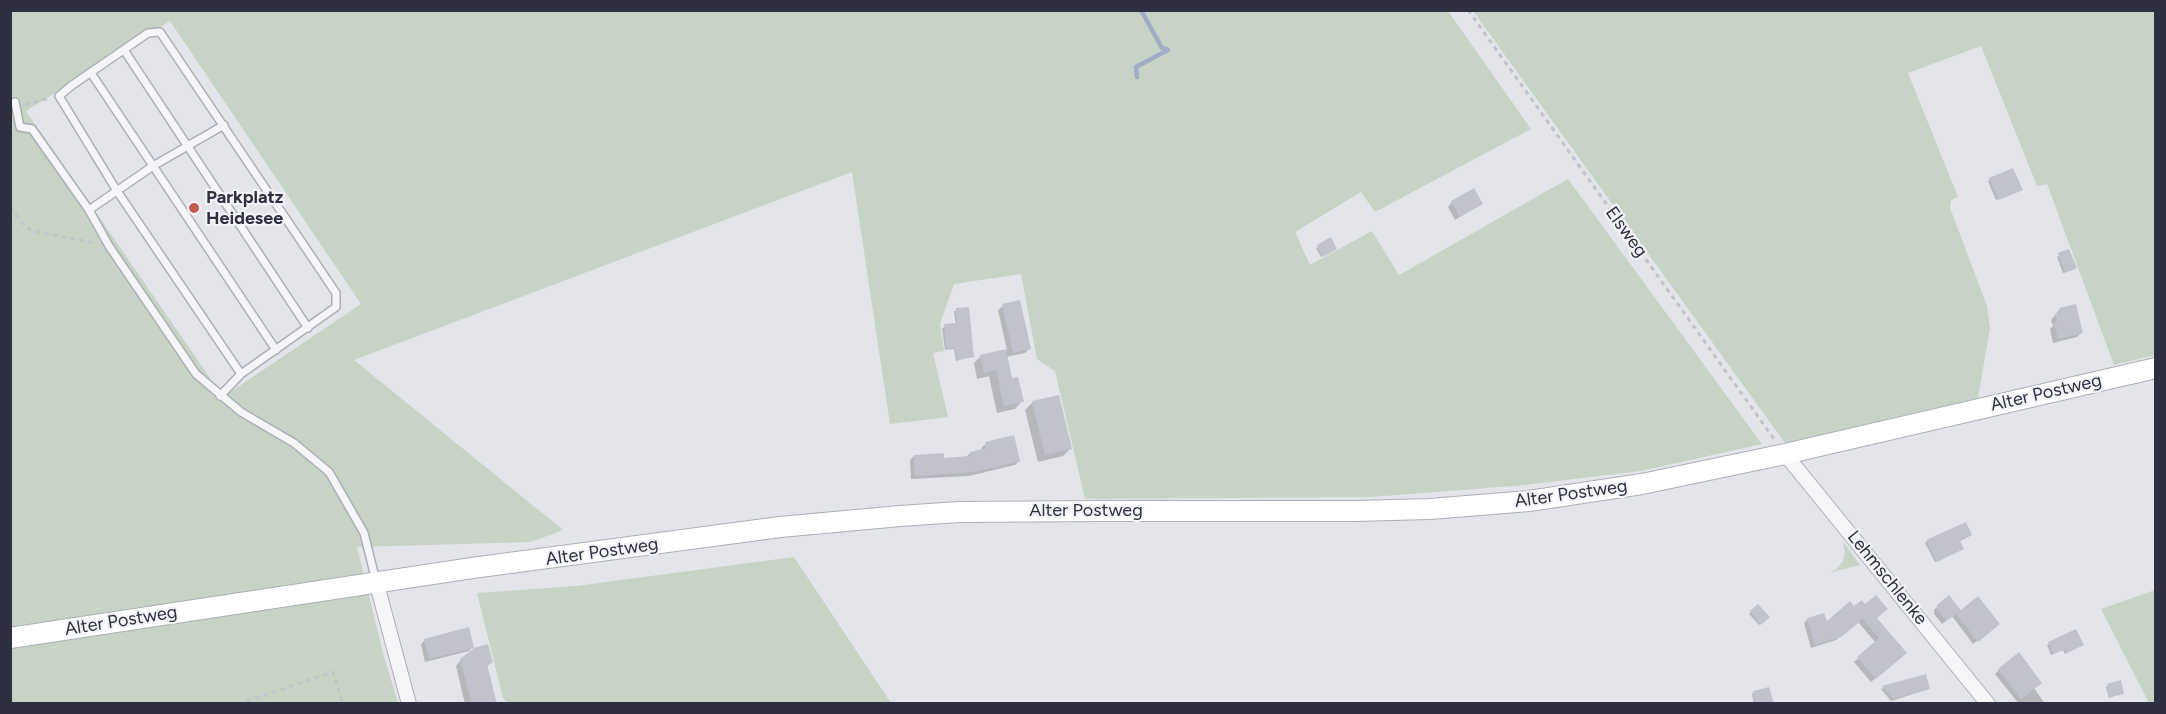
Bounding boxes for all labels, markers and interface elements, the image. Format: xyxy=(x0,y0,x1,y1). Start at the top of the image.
place label: Parkplatz Heidesee xyxy=(206,187,283,230)
marker: Parkplatz Heidesee xyxy=(187,201,201,215)
street label: Elsweg xyxy=(1600,202,1652,262)
street label: Alter Postweg xyxy=(1988,370,2104,416)
street label: Alter Postweg xyxy=(1513,475,1629,513)
street label: Alter Postweg xyxy=(1029,500,1143,522)
street label: Lehmschlenke xyxy=(1842,527,1932,629)
street label: Alter Postweg xyxy=(544,533,660,571)
street label: Alter Postweg xyxy=(63,601,179,641)

